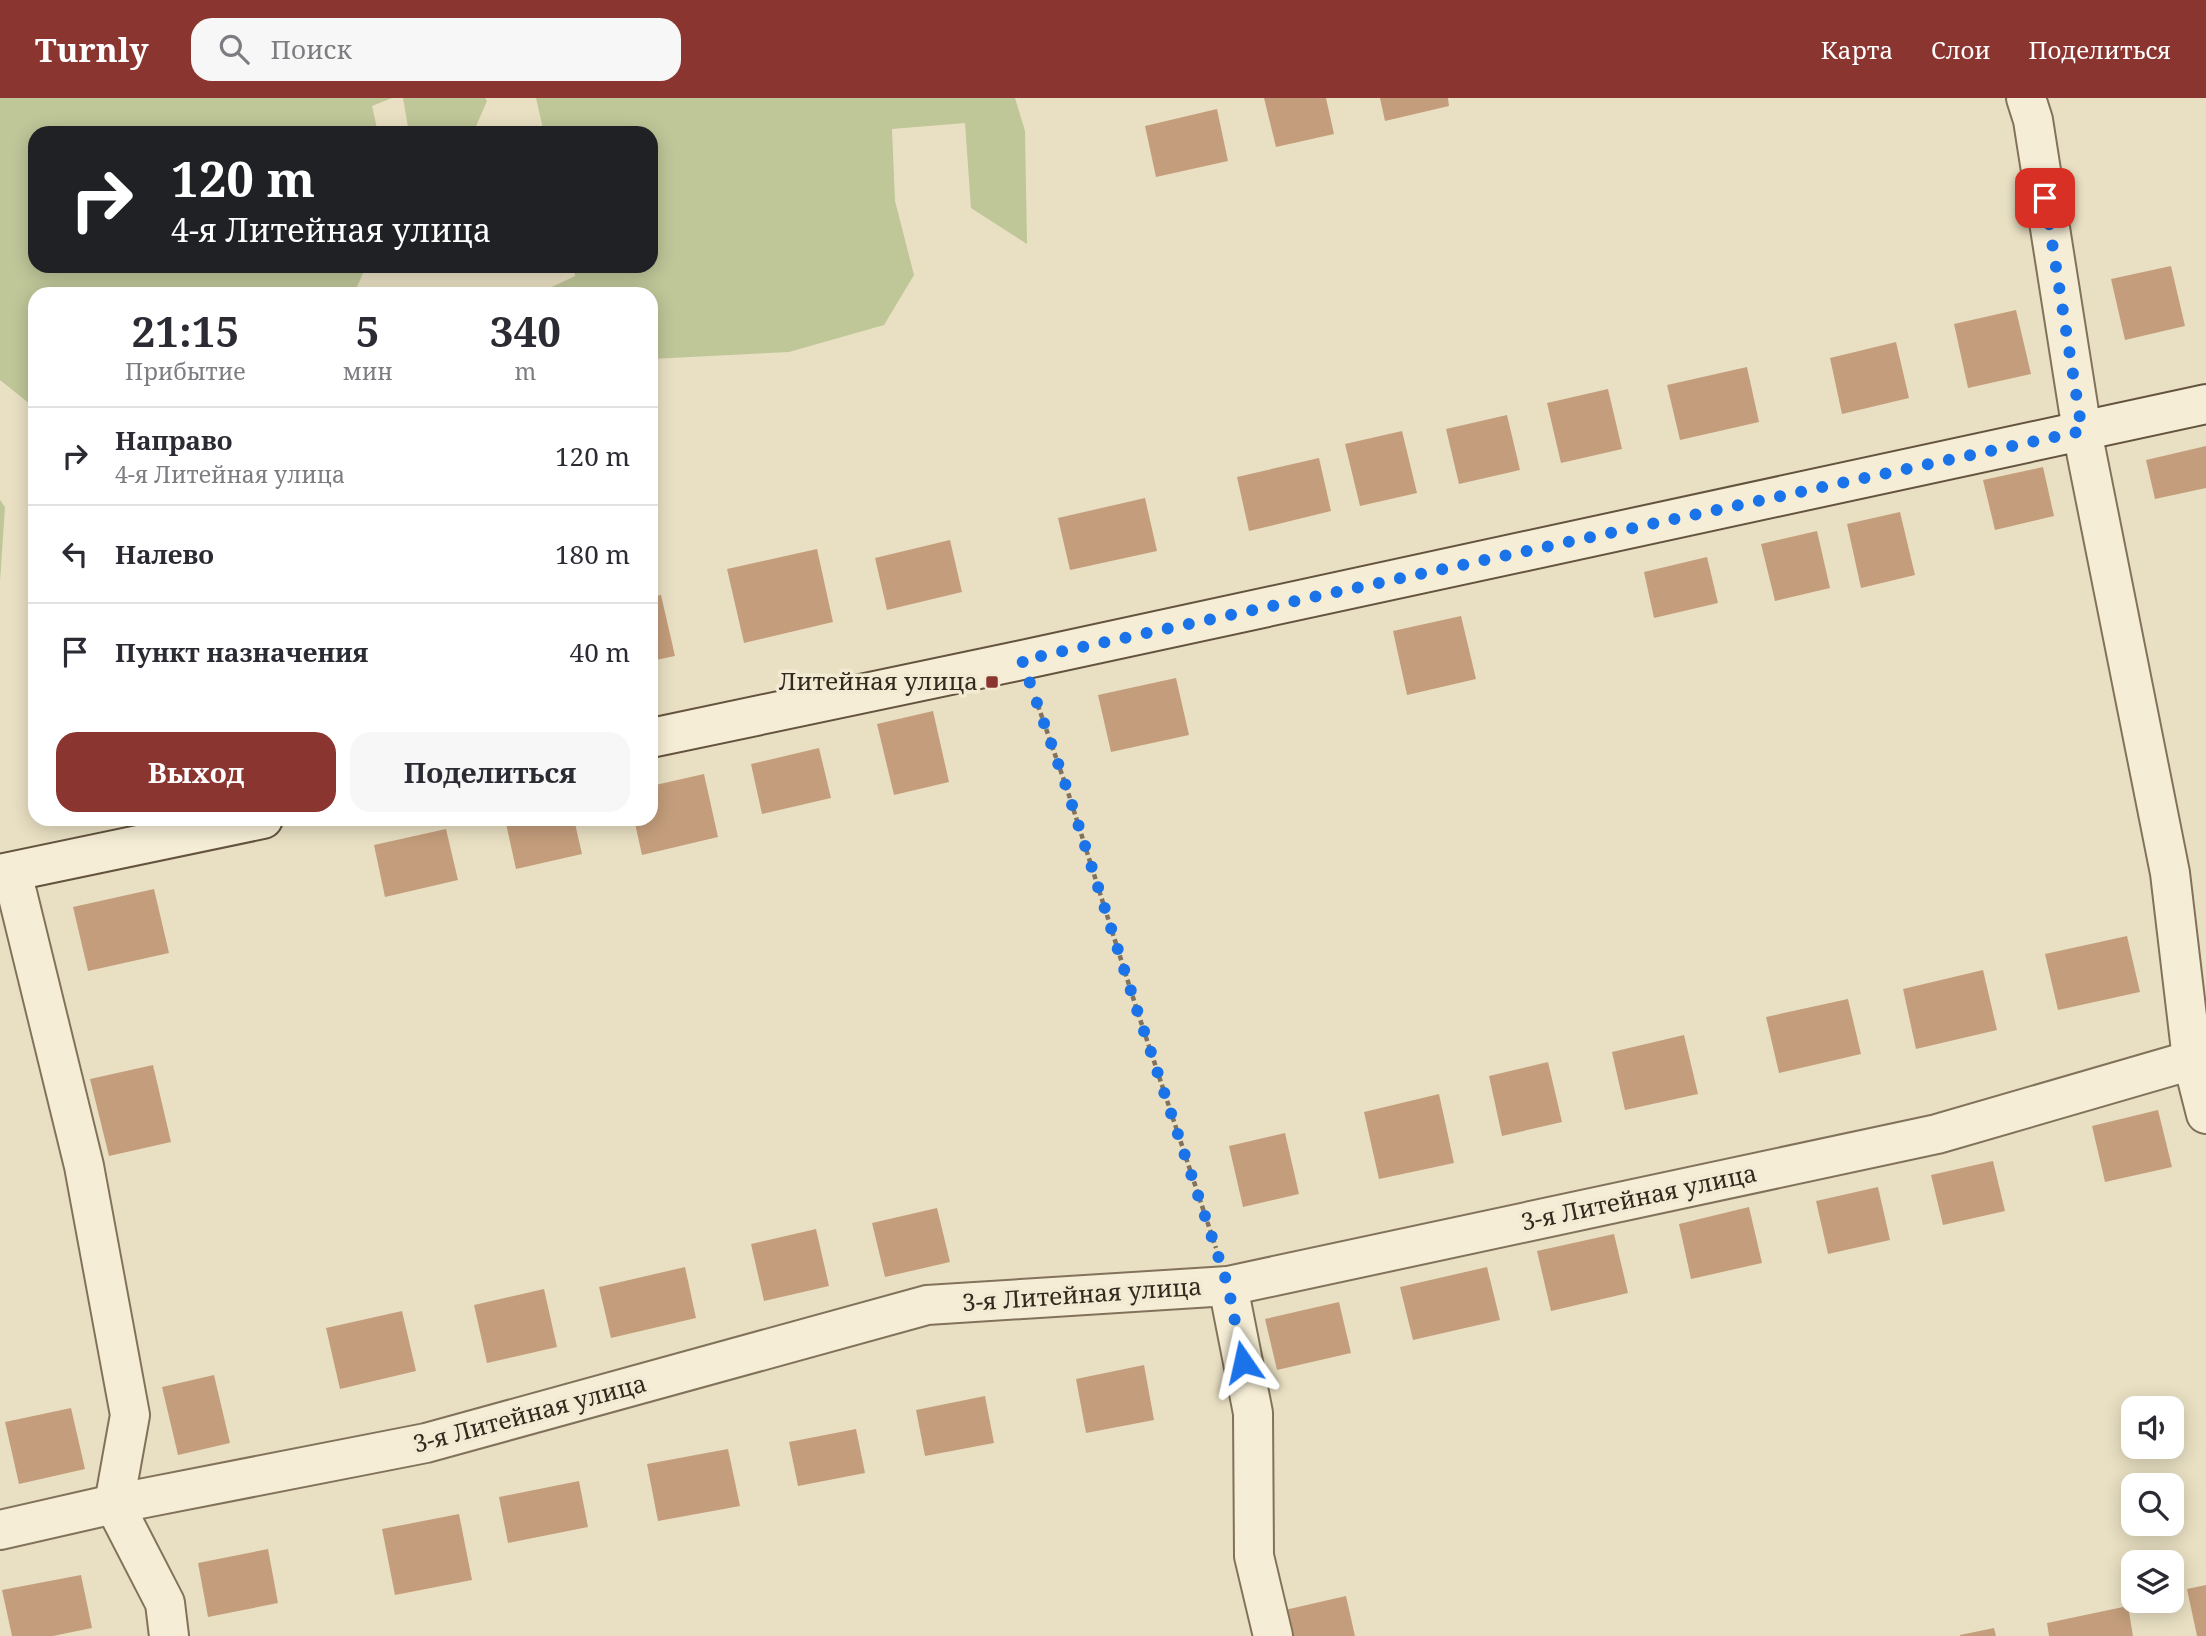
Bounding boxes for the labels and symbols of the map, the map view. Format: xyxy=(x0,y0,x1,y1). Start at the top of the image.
pin xyxy=(2015,168,2075,228)
place label: Литейная улица xyxy=(779,664,978,697)
marker: Литейная улица xyxy=(984,674,1000,690)
street label: 3-я Литейная улица xyxy=(1518,1155,1760,1238)
street label: 3-я Литейная улица xyxy=(961,1269,1203,1318)
position arrow xyxy=(1206,1325,1280,1399)
street label: 3-я Литейная улица xyxy=(409,1366,650,1460)

